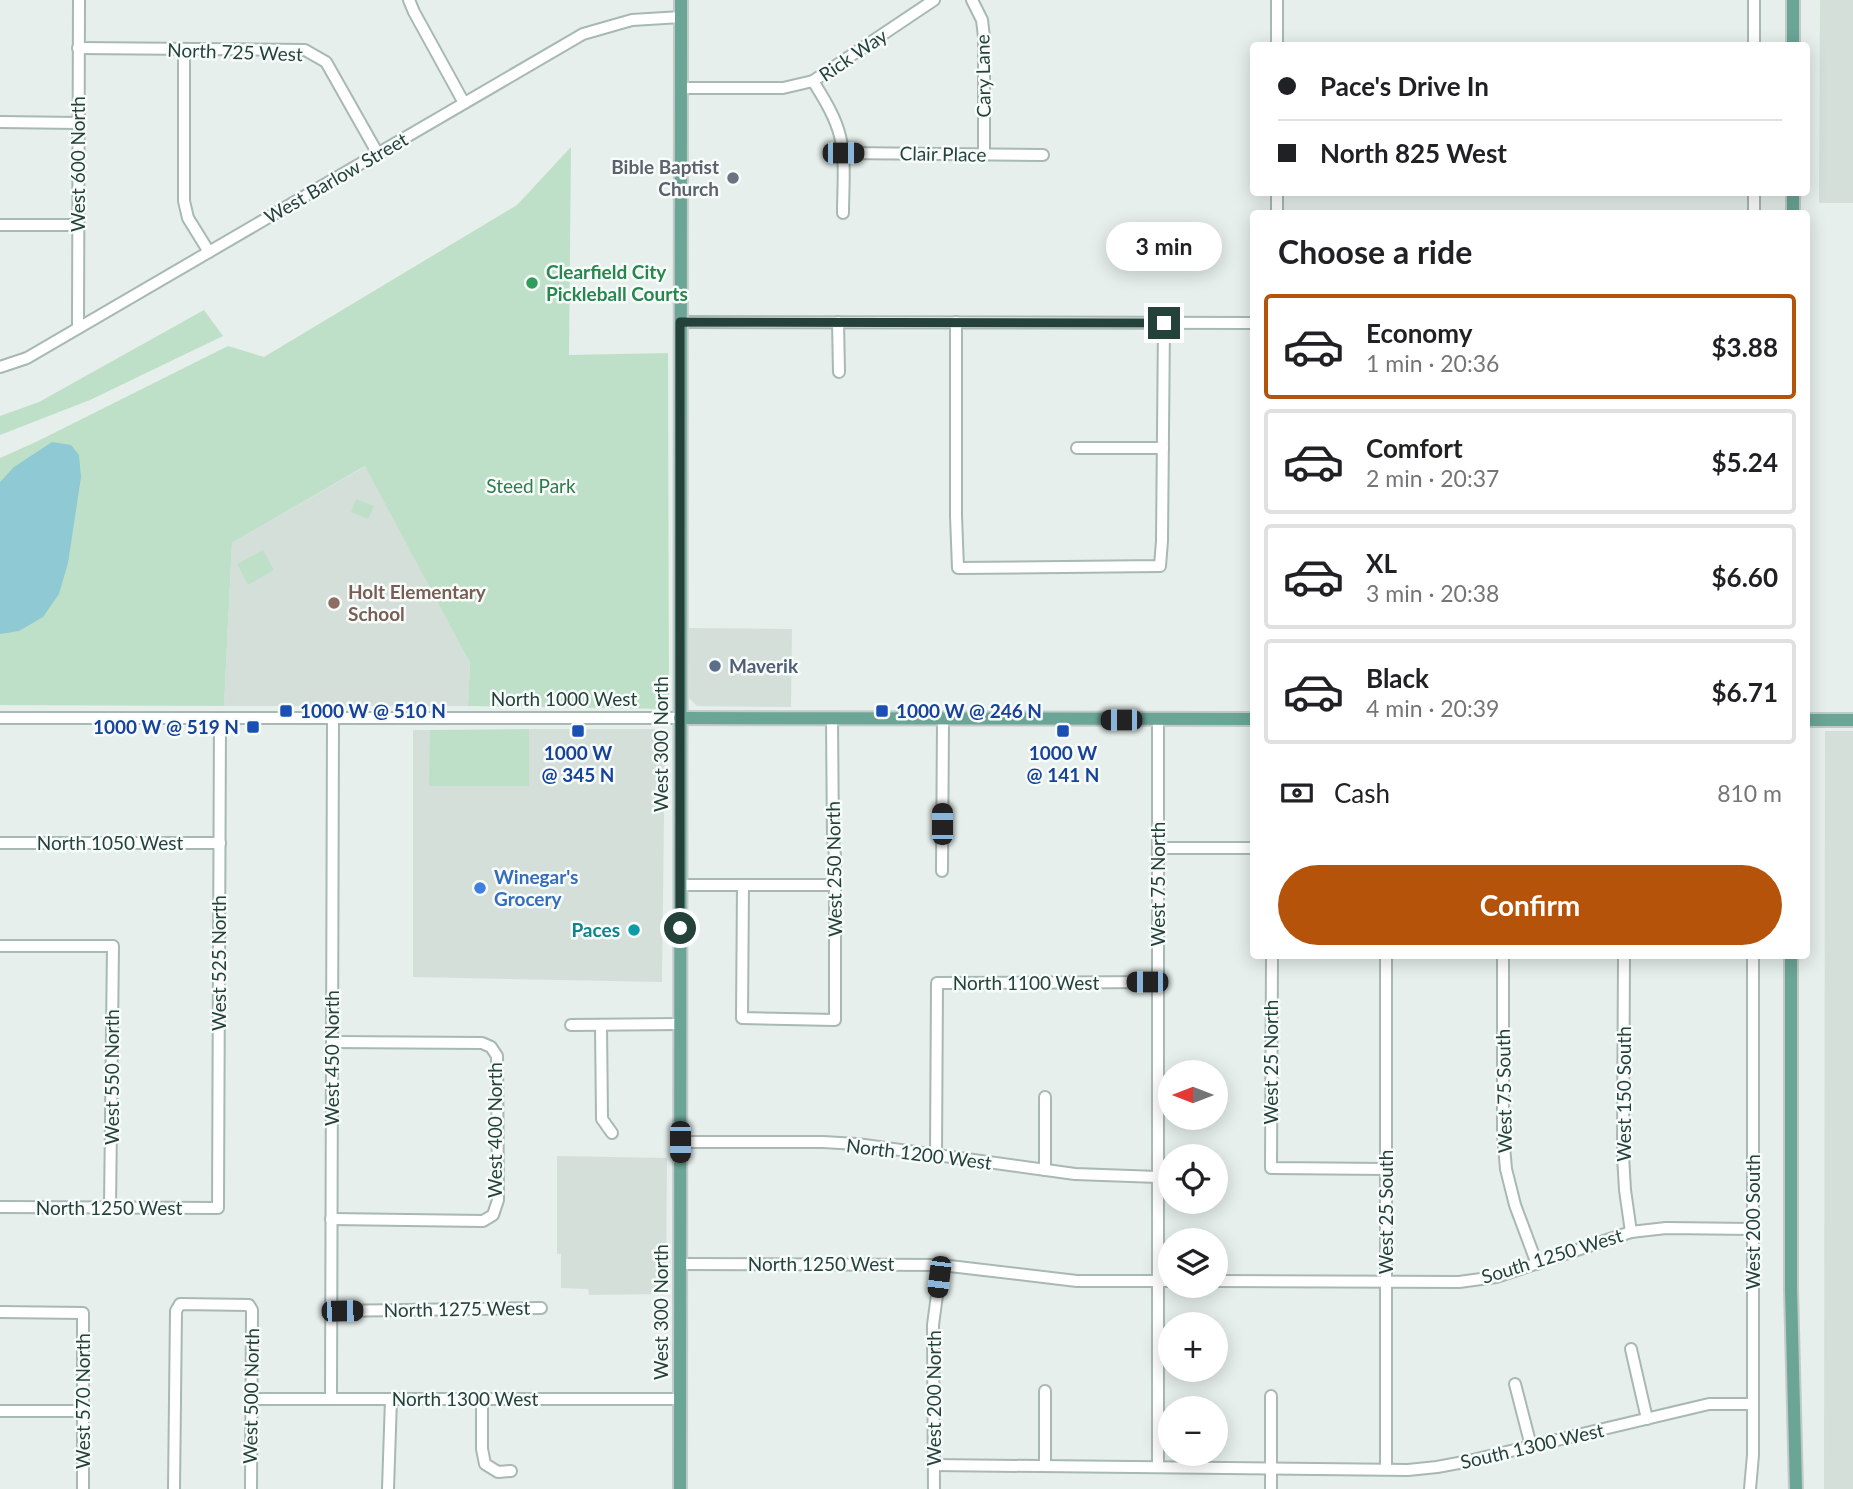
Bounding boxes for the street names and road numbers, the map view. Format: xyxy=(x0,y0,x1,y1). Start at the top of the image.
street label: Rick Way xyxy=(814,23,891,86)
street label: Cary Lane xyxy=(970,34,995,118)
street label: North 725 West xyxy=(167,38,303,65)
street label: West 600 North xyxy=(66,96,89,232)
street label: West Barlow Street xyxy=(260,127,412,228)
street label: Clair Place xyxy=(899,141,987,166)
street label: West 300 North xyxy=(649,676,672,812)
street label: North 1000 West xyxy=(491,687,637,710)
street label: West 250 North xyxy=(821,801,846,937)
street label: West 75 North xyxy=(1146,822,1169,946)
street label: North 1050 West xyxy=(37,831,183,854)
street label: West 525 North xyxy=(207,895,230,1031)
street label: North 1100 West xyxy=(953,971,1099,994)
street label: West 450 North xyxy=(320,990,343,1126)
street label: West 25 North xyxy=(1259,1000,1282,1124)
street label: West 550 North xyxy=(100,1009,123,1145)
street label: West 150 South xyxy=(1612,1026,1635,1162)
street label: West 75 South xyxy=(1491,1029,1516,1153)
street label: West 400 North xyxy=(483,1062,506,1198)
street label: North 1200 West xyxy=(845,1133,993,1174)
street label: West 25 South xyxy=(1374,1150,1397,1274)
street label: West 200 South xyxy=(1741,1154,1764,1290)
street label: North 1250 West xyxy=(36,1196,182,1219)
street label: South 1250 West xyxy=(1479,1223,1625,1288)
street label: West 300 North xyxy=(649,1244,672,1380)
street label: North 1250 West xyxy=(748,1252,894,1275)
street label: North 1275 West xyxy=(384,1296,531,1321)
street label: West 500 North xyxy=(238,1328,263,1464)
street label: West 200 North xyxy=(922,1330,945,1466)
street label: West 570 North xyxy=(71,1333,94,1469)
street label: North 1300 West xyxy=(392,1387,538,1410)
street label: South 1300 West xyxy=(1458,1418,1606,1473)

